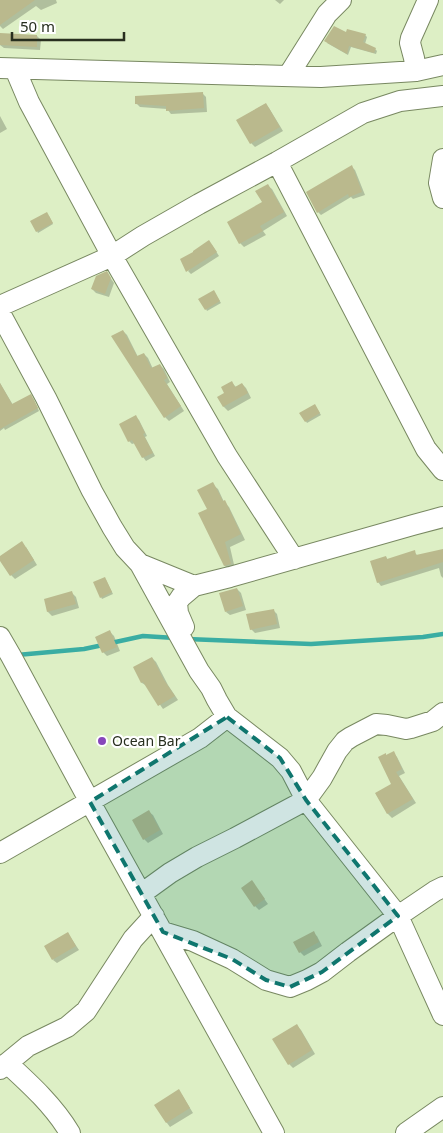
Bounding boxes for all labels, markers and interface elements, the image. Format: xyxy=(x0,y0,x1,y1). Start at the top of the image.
scale bar xyxy=(12,10,125,42)
text: 50 m xyxy=(20,16,55,36)
place label: Ocean Bar xyxy=(112,731,181,750)
marker: Ocean Bar xyxy=(96,735,108,747)

